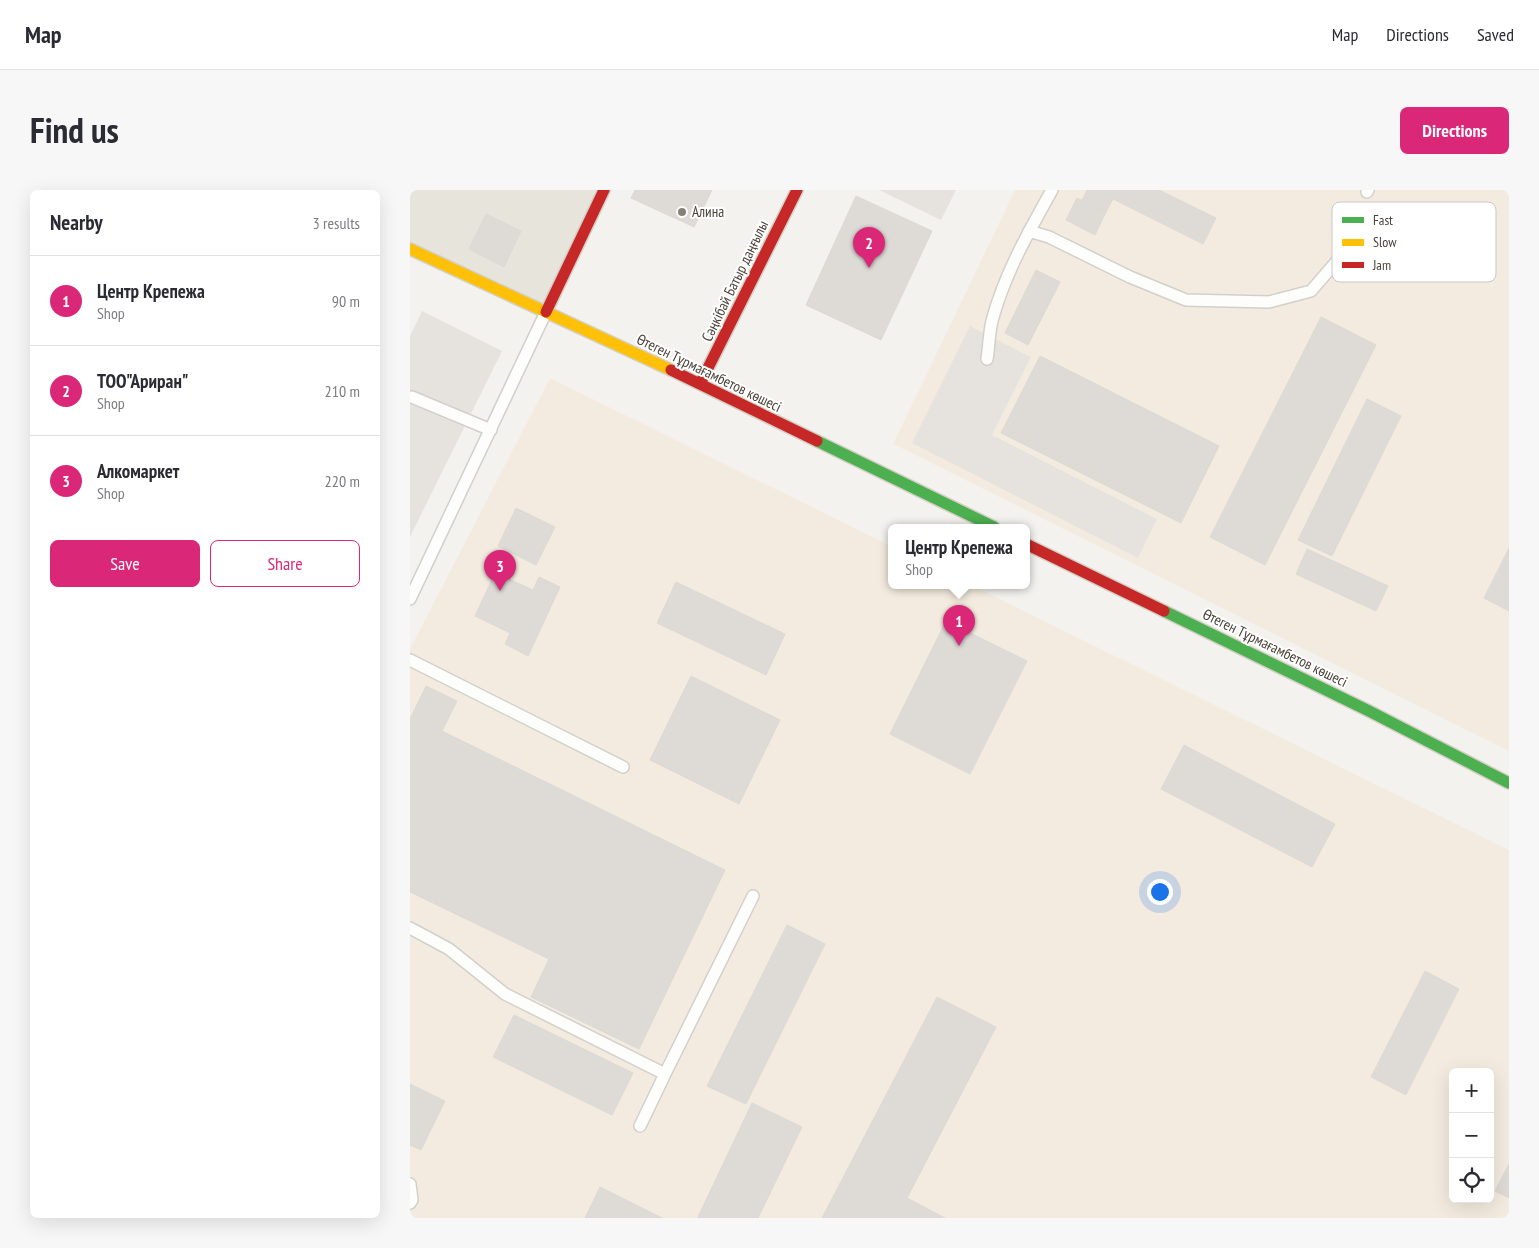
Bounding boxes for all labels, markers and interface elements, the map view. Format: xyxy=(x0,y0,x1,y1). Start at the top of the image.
text: Map xyxy=(25,19,62,50)
text: Map xyxy=(1332,23,1358,46)
text: Directions xyxy=(1386,23,1449,46)
text: Saved xyxy=(1477,23,1514,46)
text: Find us xyxy=(30,107,119,153)
button: Directions xyxy=(1400,107,1509,154)
place label: Алина xyxy=(692,202,724,221)
legend xyxy=(1332,202,1496,282)
marker: Алина xyxy=(676,206,688,218)
text: Nearby xyxy=(50,209,103,236)
text: Fast xyxy=(1373,211,1393,229)
text: 3 results xyxy=(313,213,360,233)
street label: Сәңкібай Батыр даңғылы xyxy=(697,217,772,344)
pin: 2 xyxy=(853,227,885,268)
text: Slow xyxy=(1373,233,1397,251)
text: Jam xyxy=(1372,256,1391,274)
text: Центр Крепежа xyxy=(97,279,205,303)
text: 1 xyxy=(62,291,70,311)
text: 90 m xyxy=(332,291,360,311)
text: Shop xyxy=(97,303,125,323)
street label: Өтеген Тұрмағамбетов көшесі xyxy=(634,329,785,416)
text: ТОО"Ариран" xyxy=(97,369,189,393)
text: 2 xyxy=(62,381,70,401)
text: 210 m xyxy=(325,381,360,401)
text: Shop xyxy=(97,393,125,413)
text: Алкомаркет xyxy=(97,459,179,483)
text: 3 xyxy=(62,471,70,491)
text: 220 m xyxy=(325,471,360,491)
text: Shop xyxy=(97,483,125,503)
popup xyxy=(888,524,1030,589)
text: Центр Крепежа xyxy=(905,535,1013,559)
button: Save xyxy=(50,540,200,587)
button: Share xyxy=(210,540,360,587)
pin: 3 xyxy=(484,550,516,591)
text: Shop xyxy=(905,559,933,579)
street label: Өтеген Тұрмағамбетов көшесі xyxy=(1200,604,1351,691)
pin: 1 xyxy=(943,605,975,646)
your location xyxy=(1147,879,1173,905)
map controls xyxy=(1449,1068,1494,1203)
button: + xyxy=(1449,1068,1494,1113)
button: − xyxy=(1449,1113,1494,1158)
button: locate xyxy=(1449,1158,1494,1203)

